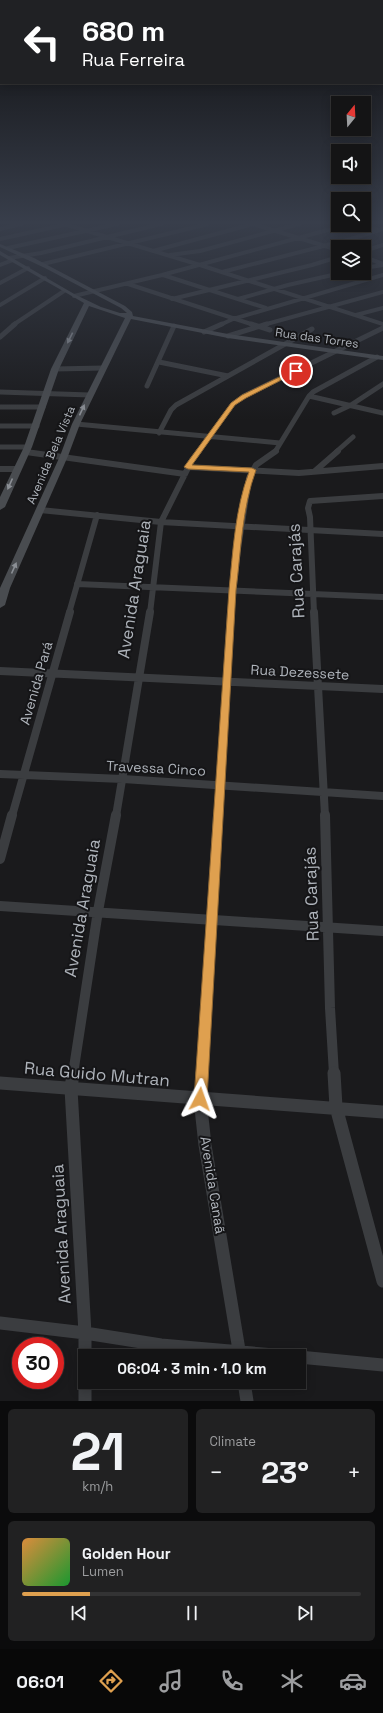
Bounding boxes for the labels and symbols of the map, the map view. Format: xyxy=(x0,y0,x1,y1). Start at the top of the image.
north arrow xyxy=(331,96,371,136)
street label: Rua das Torres xyxy=(274,324,360,352)
one-way arrow xyxy=(67,333,73,344)
pin xyxy=(279,354,313,388)
street label: Avenida Bela Vista xyxy=(23,403,79,507)
one-way arrow xyxy=(79,405,85,416)
one-way arrow xyxy=(7,479,13,490)
street label: Avenida Araguaia xyxy=(112,518,156,660)
street label: Rua Carajás xyxy=(283,523,309,619)
one-way arrow xyxy=(11,563,17,574)
street label: Avenida Pará xyxy=(15,639,57,727)
street label: Rua Dezessete xyxy=(250,660,350,684)
street label: Travessa Cinco xyxy=(106,756,206,780)
street label: Avenida Araguaia xyxy=(59,837,105,979)
street label: Rua Carajás xyxy=(298,846,324,942)
street label: Rua Guido Mutran xyxy=(23,1057,171,1091)
position arrow xyxy=(179,1078,221,1120)
street label: Avenida Canaã xyxy=(196,1135,230,1235)
street label: Avenida Araguaia xyxy=(46,1163,76,1305)
speed limit sign: 30 xyxy=(12,1337,64,1389)

